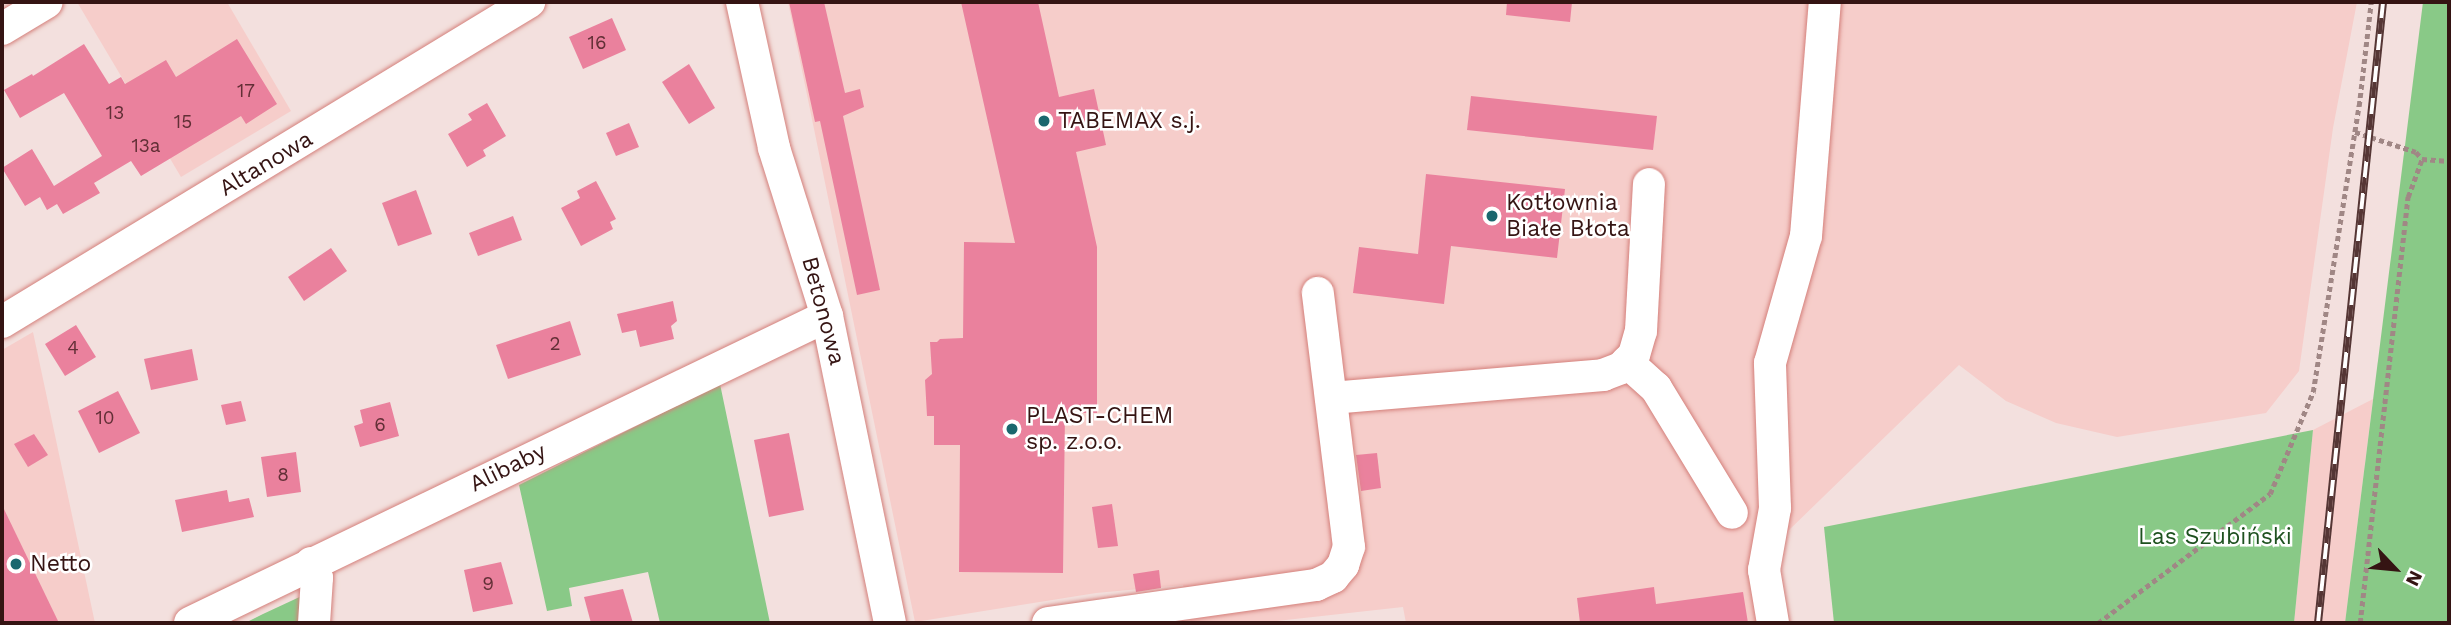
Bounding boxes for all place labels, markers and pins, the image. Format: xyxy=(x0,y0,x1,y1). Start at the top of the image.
place label: TABEMAX s.j. xyxy=(1058,107,1201,135)
marker: TABEMAX s.j. xyxy=(1036,113,1052,129)
place label: Kotłownia Białe Błota xyxy=(1506,189,1630,243)
marker: Kotłownia Białe Błota xyxy=(1484,208,1500,224)
place label: PLAST-CHEM sp. z.o.o. xyxy=(1026,402,1173,456)
marker: PLAST-CHEM sp. z.o.o. xyxy=(1004,421,1020,437)
place label: Netto xyxy=(30,550,91,578)
marker: Netto xyxy=(8,556,24,572)

